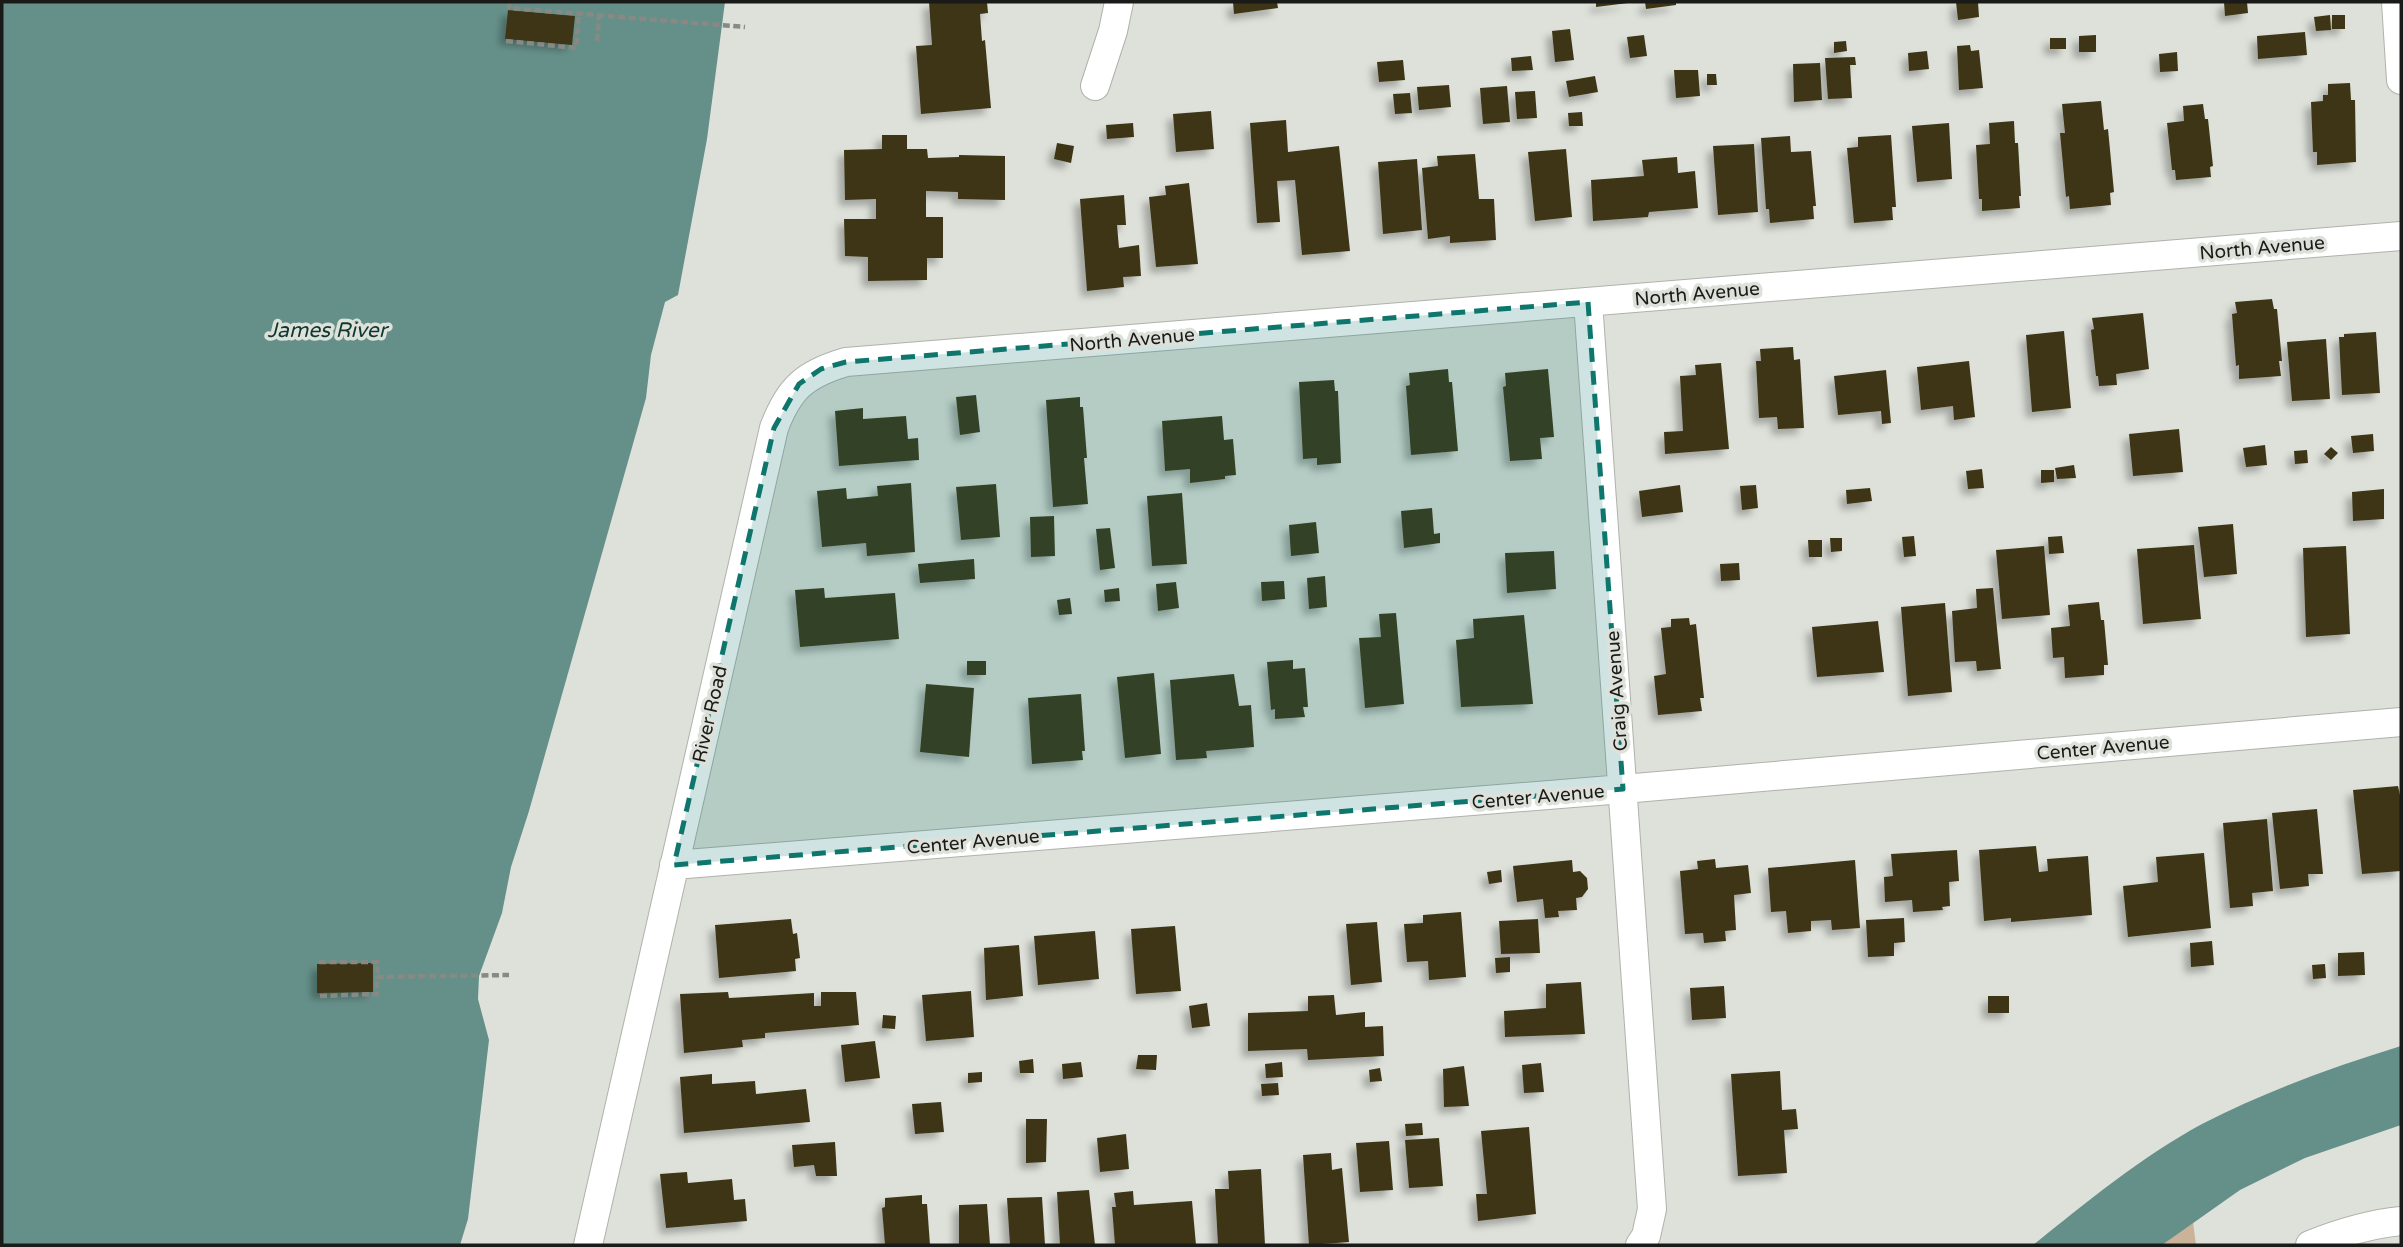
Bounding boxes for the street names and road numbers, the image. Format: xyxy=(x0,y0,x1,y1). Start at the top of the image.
street label: North Avenue xyxy=(2199,232,2326,264)
street label: North Avenue xyxy=(1634,278,1761,310)
street label: North Avenue xyxy=(1069,324,1196,356)
street label: Craig Avenue xyxy=(1602,630,1632,752)
street label: River Road xyxy=(688,664,732,765)
street label: Center Avenue xyxy=(2036,731,2170,765)
street label: Center Avenue xyxy=(1471,780,1605,814)
street label: Center Avenue xyxy=(906,825,1040,859)

